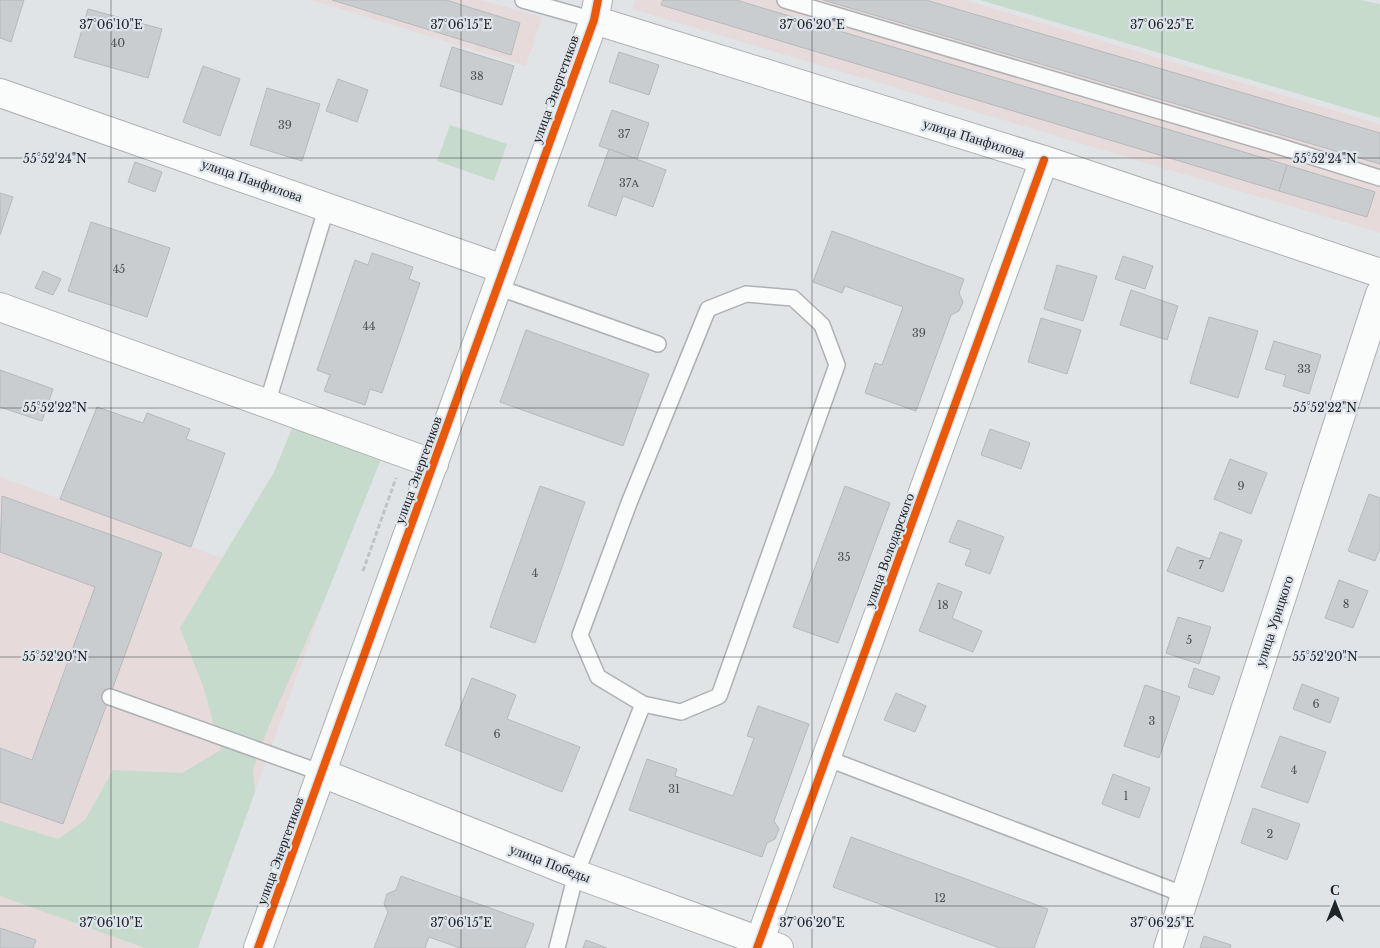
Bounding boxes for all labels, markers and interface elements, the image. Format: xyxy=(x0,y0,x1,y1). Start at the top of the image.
text: 37°06'10"E xyxy=(79,17,143,32)
text: 37°06'15"E xyxy=(430,17,492,32)
text: 37°06'20"E xyxy=(779,17,845,32)
text: 37°06'25"E xyxy=(1130,17,1194,32)
street label: улица Энергетиков xyxy=(527,32,583,145)
house number: 40 xyxy=(111,36,125,50)
house number: 38 xyxy=(470,69,484,83)
street label: улица Панфилова xyxy=(921,114,1028,162)
house number: 39 xyxy=(278,118,292,132)
house number: 37 xyxy=(618,127,631,141)
text: 55°52'24"N xyxy=(23,151,87,166)
text: 55°52'24"N xyxy=(1293,151,1357,166)
street label: улица Панфилова xyxy=(199,154,306,206)
house number: 37А xyxy=(619,176,639,190)
house number: 45 xyxy=(113,262,125,276)
house number: 44 xyxy=(363,319,375,333)
house number: 39 xyxy=(912,326,926,340)
house number: 33 xyxy=(1297,362,1311,376)
text: 55°52'22"N xyxy=(23,400,87,415)
text: 55°52'22"N xyxy=(1293,400,1357,415)
street label: улица Энергетиков xyxy=(390,413,446,526)
house number: 9 xyxy=(1237,479,1245,493)
street label: улица Володарского xyxy=(860,490,918,610)
house number: 35 xyxy=(837,550,851,564)
house number: 7 xyxy=(1198,558,1204,572)
house number: 4 xyxy=(532,566,538,580)
street label: улица Урицкого xyxy=(1251,573,1297,669)
house number: 8 xyxy=(1343,597,1349,611)
house number: 18 xyxy=(937,598,949,612)
house number: 5 xyxy=(1186,633,1192,647)
text: 55°52'20"N xyxy=(22,649,88,664)
text: 55°52'20"N xyxy=(1292,649,1358,664)
house number: 6 xyxy=(1312,697,1320,711)
house number: 3 xyxy=(1149,714,1156,728)
house number: 6 xyxy=(493,727,501,741)
house number: 4 xyxy=(1291,763,1297,777)
house number: 31 xyxy=(668,782,680,796)
house number: 1 xyxy=(1124,789,1129,803)
street label: улица Энергетиков xyxy=(252,794,308,907)
house number: 2 xyxy=(1267,827,1274,841)
street label: улица Победы xyxy=(507,839,594,887)
north arrow xyxy=(1310,878,1360,928)
text: С xyxy=(1330,881,1340,899)
house number: 12 xyxy=(934,891,946,905)
text: 37°06'10"E xyxy=(79,915,143,930)
text: 37°06'15"E xyxy=(430,915,492,930)
text: 37°06'20"E xyxy=(779,915,845,930)
text: 37°06'25"E xyxy=(1130,915,1194,930)

